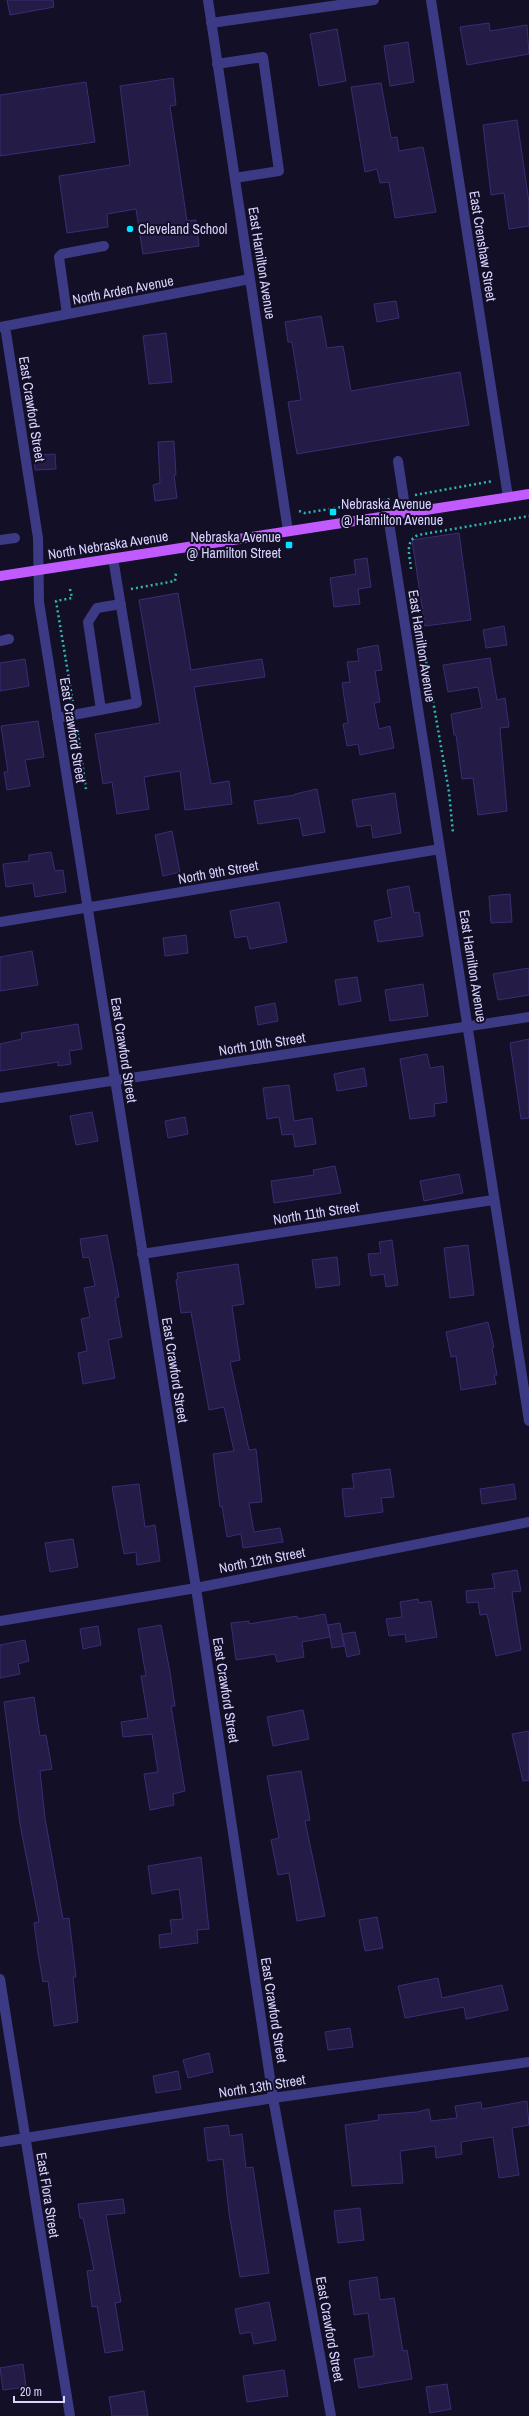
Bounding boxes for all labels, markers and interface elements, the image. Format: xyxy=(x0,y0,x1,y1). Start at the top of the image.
street label: East Crenshaw Street xyxy=(465,189,501,303)
street label: East Hamilton Avenue xyxy=(244,206,280,320)
place label: Cleveland School xyxy=(138,220,227,238)
marker: Cleveland School xyxy=(125,224,135,234)
street label: North Arden Avenue xyxy=(71,271,175,309)
street label: East Crawford Street xyxy=(15,355,49,463)
place label: Nebraska Avenue @ Hamilton Avenue xyxy=(341,495,443,529)
marker: Nebraska Avenue @ Hamilton Avenue xyxy=(328,507,338,517)
street label: North Nebraska Avenue xyxy=(46,527,170,563)
place label: Nebraska Avenue @ Hamilton Street xyxy=(186,528,281,562)
marker: Nebraska Avenue @ Hamilton Street xyxy=(284,540,294,550)
street label: East Hamilton Avenue xyxy=(404,589,440,703)
street label: East Crawford Street xyxy=(56,676,90,784)
street label: North 9th Street xyxy=(177,856,259,888)
street label: East Hamilton Avenue xyxy=(455,909,491,1023)
street label: East Crawford Street xyxy=(107,996,141,1104)
street label: North 10th Street xyxy=(217,1028,307,1060)
street label: North 11th Street xyxy=(272,1197,360,1229)
street label: East Crawford Street xyxy=(158,1316,192,1424)
street label: North 12th Street xyxy=(217,1543,307,1577)
street label: East Crawford Street xyxy=(209,1636,243,1744)
street label: East Crawford Street xyxy=(257,1956,291,2064)
street label: North 13th Street xyxy=(217,2070,307,2102)
street label: East Flora Street xyxy=(32,2151,64,2239)
street label: East Crawford Street xyxy=(312,2275,348,2383)
scale bar xyxy=(14,2378,64,2404)
text: 20 m xyxy=(20,2384,42,2400)

